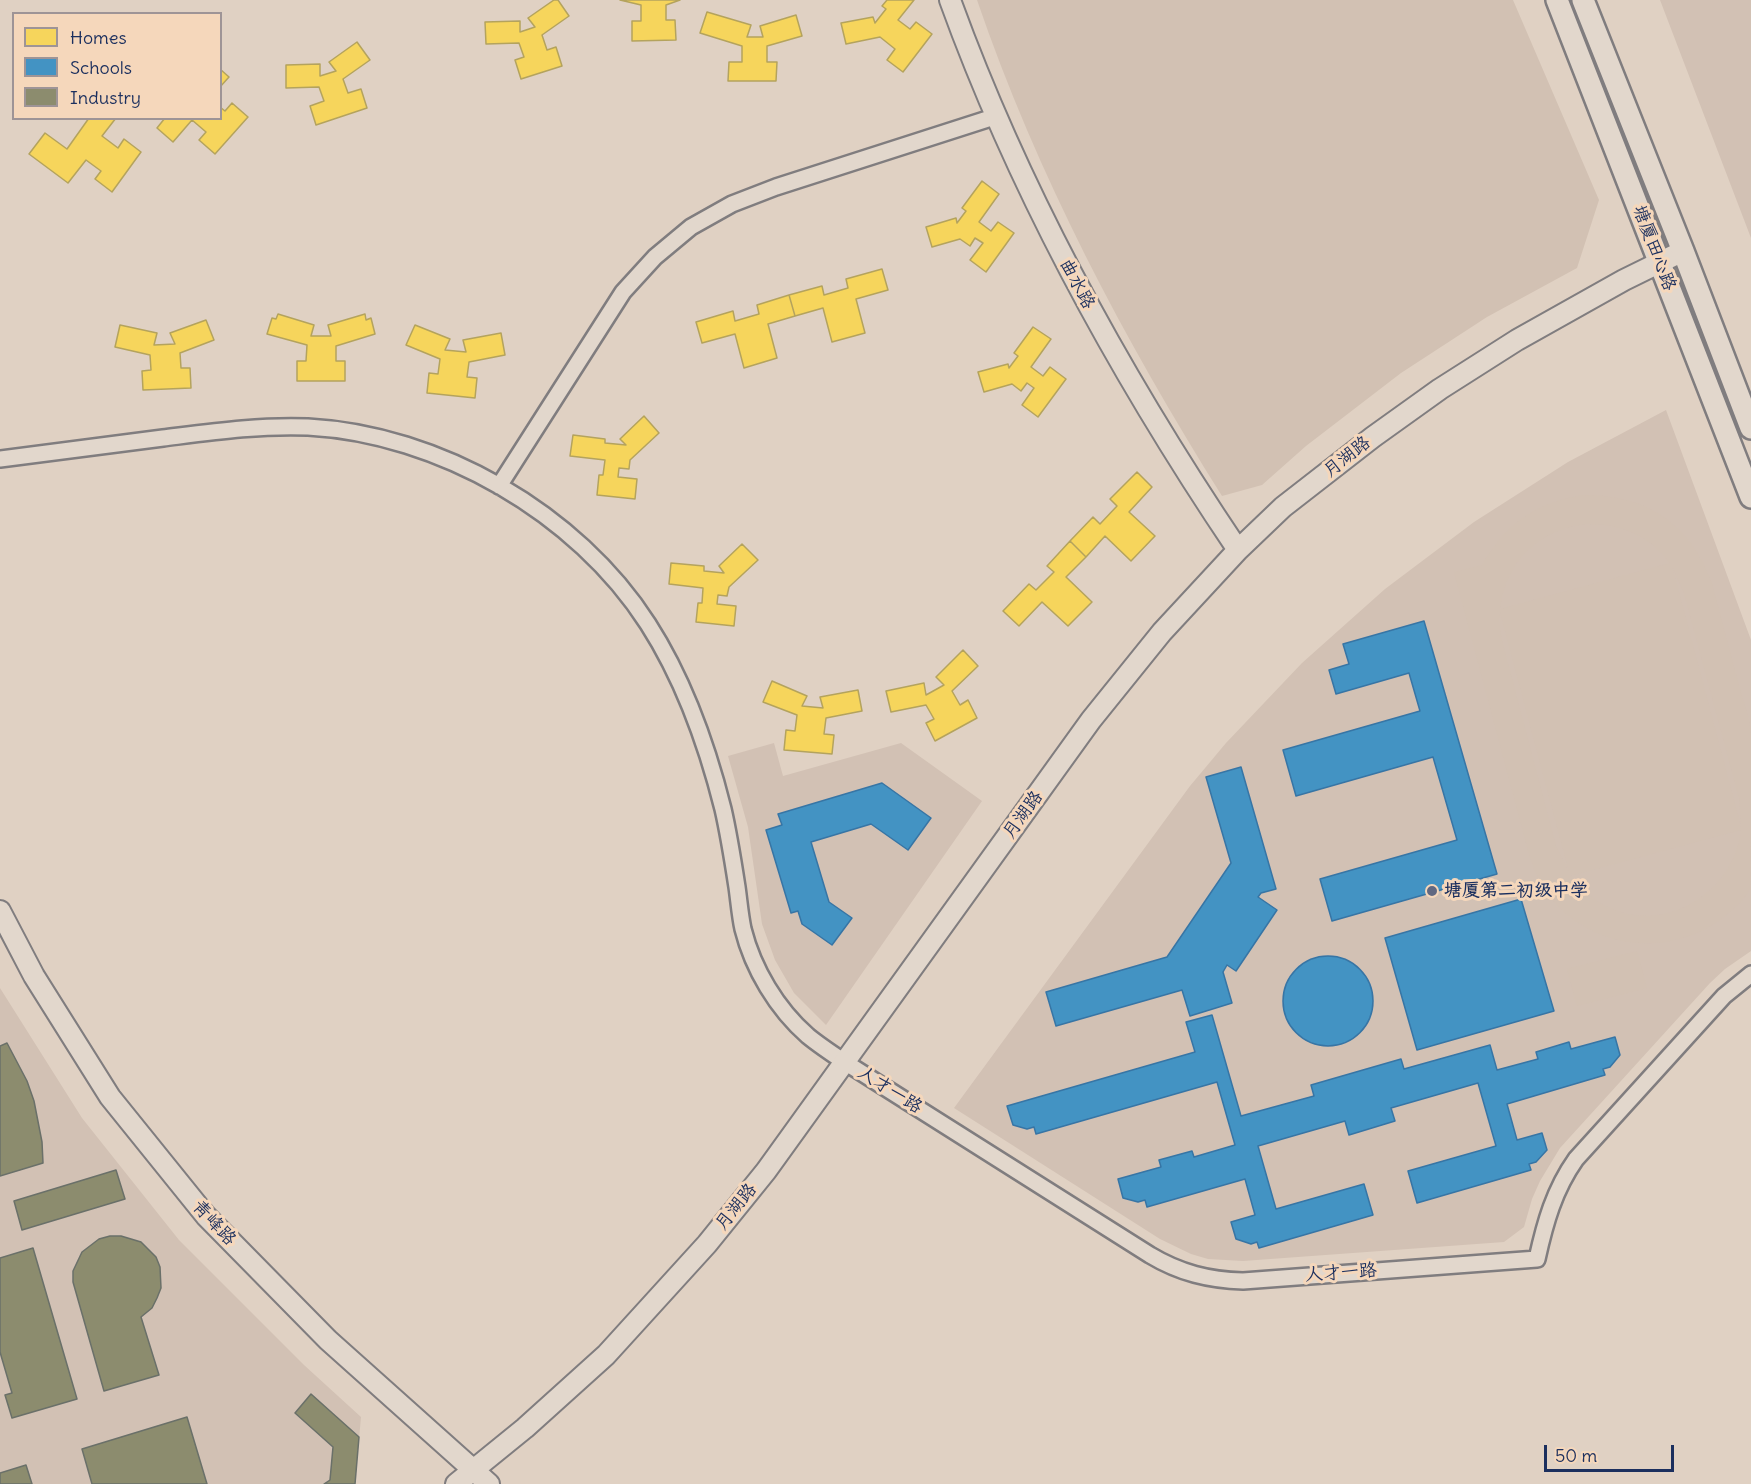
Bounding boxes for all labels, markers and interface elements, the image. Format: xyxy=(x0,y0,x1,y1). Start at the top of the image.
legend xyxy=(12,12,222,120)
text: Homes xyxy=(70,26,127,49)
text: Schools xyxy=(70,56,132,79)
text: Industry xyxy=(70,86,141,109)
street label: 塘厦田心路 xyxy=(1628,202,1680,294)
street label: 曲水路 xyxy=(1055,255,1099,313)
street label: 月湖路 xyxy=(1319,432,1375,482)
street label: 月湖路 xyxy=(998,787,1048,843)
place label: 塘厦第二初级中学 xyxy=(1444,880,1588,902)
marker: 塘厦第二初级中学 xyxy=(1425,884,1439,898)
street label: 人才一路 xyxy=(854,1062,926,1118)
street label: 月湖路 xyxy=(711,1179,761,1235)
street label: 青峰路 xyxy=(188,1196,240,1250)
street label: 人才一路 xyxy=(1304,1260,1378,1286)
scale bar xyxy=(1547,1433,1678,1471)
text: 50 m xyxy=(1555,1444,1597,1467)

